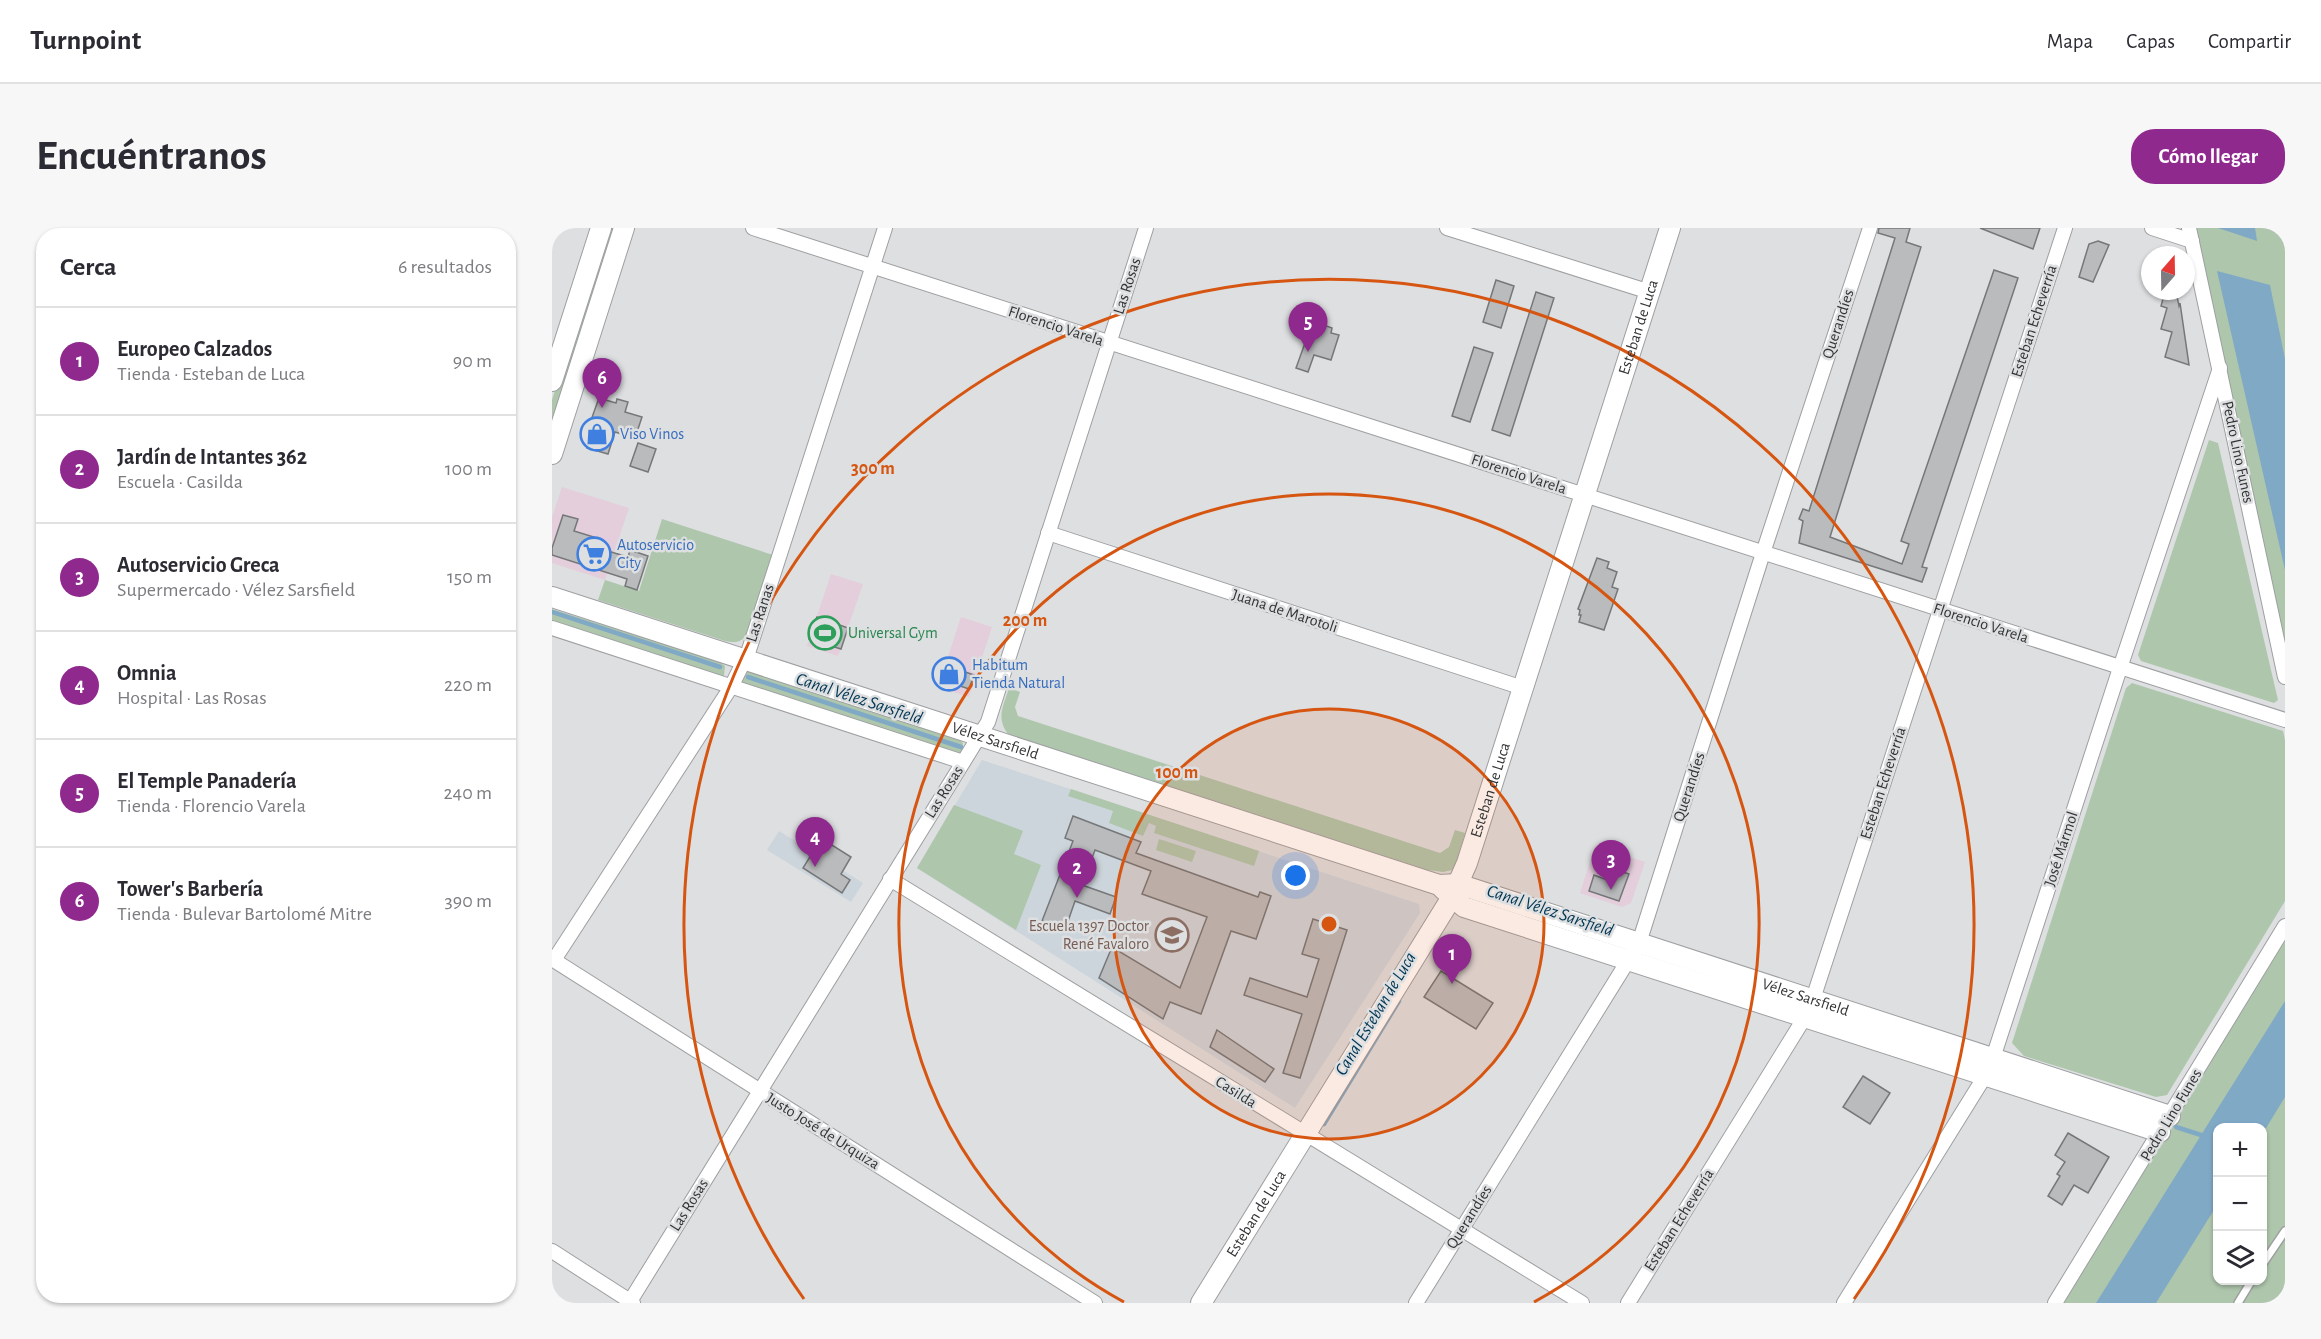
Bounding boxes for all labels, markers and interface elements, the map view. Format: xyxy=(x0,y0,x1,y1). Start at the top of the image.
text: Turnpoint xyxy=(30,27,141,55)
text: Mapa xyxy=(2047,31,2093,52)
text: Capas xyxy=(2126,31,2175,52)
text: Compartir xyxy=(2208,31,2291,52)
button: Cómo llegar xyxy=(2131,129,2285,184)
text: Encuéntranos xyxy=(36,135,267,177)
north arrow xyxy=(2141,246,2195,300)
text: Cerca xyxy=(60,254,117,280)
street label: Las Rosas xyxy=(1110,256,1144,316)
text: 6 resultados xyxy=(398,257,492,277)
street label: Esteban Echeverría xyxy=(2008,263,2060,379)
street label: Esteban de Luca xyxy=(1616,278,1661,377)
street label: Querandíes xyxy=(1819,287,1858,361)
pin: 5 xyxy=(1288,302,1328,352)
street label: Florencio Varela xyxy=(1006,303,1106,349)
text: Europeo Calzados xyxy=(117,338,272,360)
text: 1 xyxy=(76,351,83,371)
text: 90 m xyxy=(453,351,492,371)
pin: 6 xyxy=(583,358,622,408)
text: Tienda · Esteban de Luca xyxy=(117,364,305,384)
street label: Pedro Lino Funes xyxy=(2219,399,2257,505)
shop icon: Viso Vinos xyxy=(579,416,615,452)
place label: Viso Vinos xyxy=(620,426,684,442)
text: Jardín de Intantes 362 xyxy=(117,446,307,468)
street label: Florencio Varela xyxy=(1469,451,1569,497)
text: 2 xyxy=(75,459,84,479)
text: 100 m xyxy=(445,459,492,479)
text: 300 m xyxy=(851,460,895,478)
text: Escuela · Casilda xyxy=(117,472,243,492)
supermarket icon: Autoservicio City xyxy=(576,536,612,572)
place label: Autoservicio City xyxy=(617,537,694,572)
text: Autoservicio Greca xyxy=(117,554,280,576)
text: 3 xyxy=(75,567,84,587)
text: 150 m xyxy=(447,567,492,587)
text: Supermercado · Vélez Sarsfield xyxy=(117,580,355,600)
street label: Las Ranas xyxy=(743,582,777,644)
street label: Juana de Marotoli xyxy=(1230,586,1340,636)
street label: Florencio Varela xyxy=(1931,600,2031,646)
text: 200 m xyxy=(1003,612,1047,630)
sports icon: Universal Gym xyxy=(807,615,843,651)
place label: Universal Gym xyxy=(848,625,938,642)
shop icon: Habitum Tienda Natural xyxy=(931,656,967,692)
place label: Habitum Tienda Natural xyxy=(972,657,1065,691)
text: Omnia xyxy=(117,662,177,684)
water label: Canal Vélez Sarsfield xyxy=(794,670,925,728)
text: 4 xyxy=(74,675,85,695)
text: 220 m xyxy=(444,675,492,695)
text: Hospital · Las Rosas xyxy=(117,688,267,708)
street label: Vélez Sarsfield xyxy=(950,719,1041,762)
street label: Esteban Echeverría xyxy=(1857,725,1909,841)
street label: Esteban de Luca xyxy=(1468,741,1513,840)
street label: Querandíes xyxy=(1670,750,1709,824)
street label: Las Rosas xyxy=(922,763,966,821)
text: 100 m xyxy=(1156,764,1198,782)
text: El Temple Panadería xyxy=(117,770,296,792)
text: 5 xyxy=(75,783,84,803)
text: 240 m xyxy=(443,783,492,803)
text: Tienda · Florencio Varela xyxy=(117,796,306,816)
street label: José Mármol xyxy=(2041,809,2081,889)
pin: 4 xyxy=(796,818,834,867)
pin: 3 xyxy=(1592,840,1630,890)
pin: 2 xyxy=(1058,848,1096,898)
your location xyxy=(1281,861,1310,890)
text: Tower's Barbería xyxy=(117,878,263,900)
water label: Canal Vélez Sarsfield xyxy=(1485,882,1616,940)
text: 6 xyxy=(75,891,84,911)
text: 390 m xyxy=(445,891,492,911)
text: Tienda · Bulevar Bartolomé Mitre xyxy=(117,904,372,924)
centre of rings xyxy=(1319,914,1339,934)
school or university icon: Escuela 1397 Doctor René Favaloro xyxy=(1154,917,1190,953)
place label: Escuela 1397 Doctor René Favaloro xyxy=(1029,918,1150,952)
pin: 1 xyxy=(1432,934,1472,984)
water label: Canal Esteban de Luca xyxy=(1332,949,1420,1079)
street label: Vélez Sarsfield xyxy=(1760,976,1851,1019)
street label: Pedro Lino Funes xyxy=(2137,1066,2205,1164)
street label: Casilda xyxy=(1213,1073,1259,1111)
street label: Justo José de Urquiza xyxy=(764,1090,882,1172)
map controls xyxy=(2213,1123,2267,1285)
button: + xyxy=(2213,1123,2267,1177)
street label: Esteban Echeverría xyxy=(1641,1166,1717,1274)
street label: Esteban de Luca xyxy=(1223,1167,1289,1260)
street label: Las Rosas xyxy=(667,1176,711,1234)
button: − xyxy=(2213,1177,2267,1231)
street label: Querandíes xyxy=(1443,1182,1496,1252)
button: layers xyxy=(2213,1231,2267,1285)

